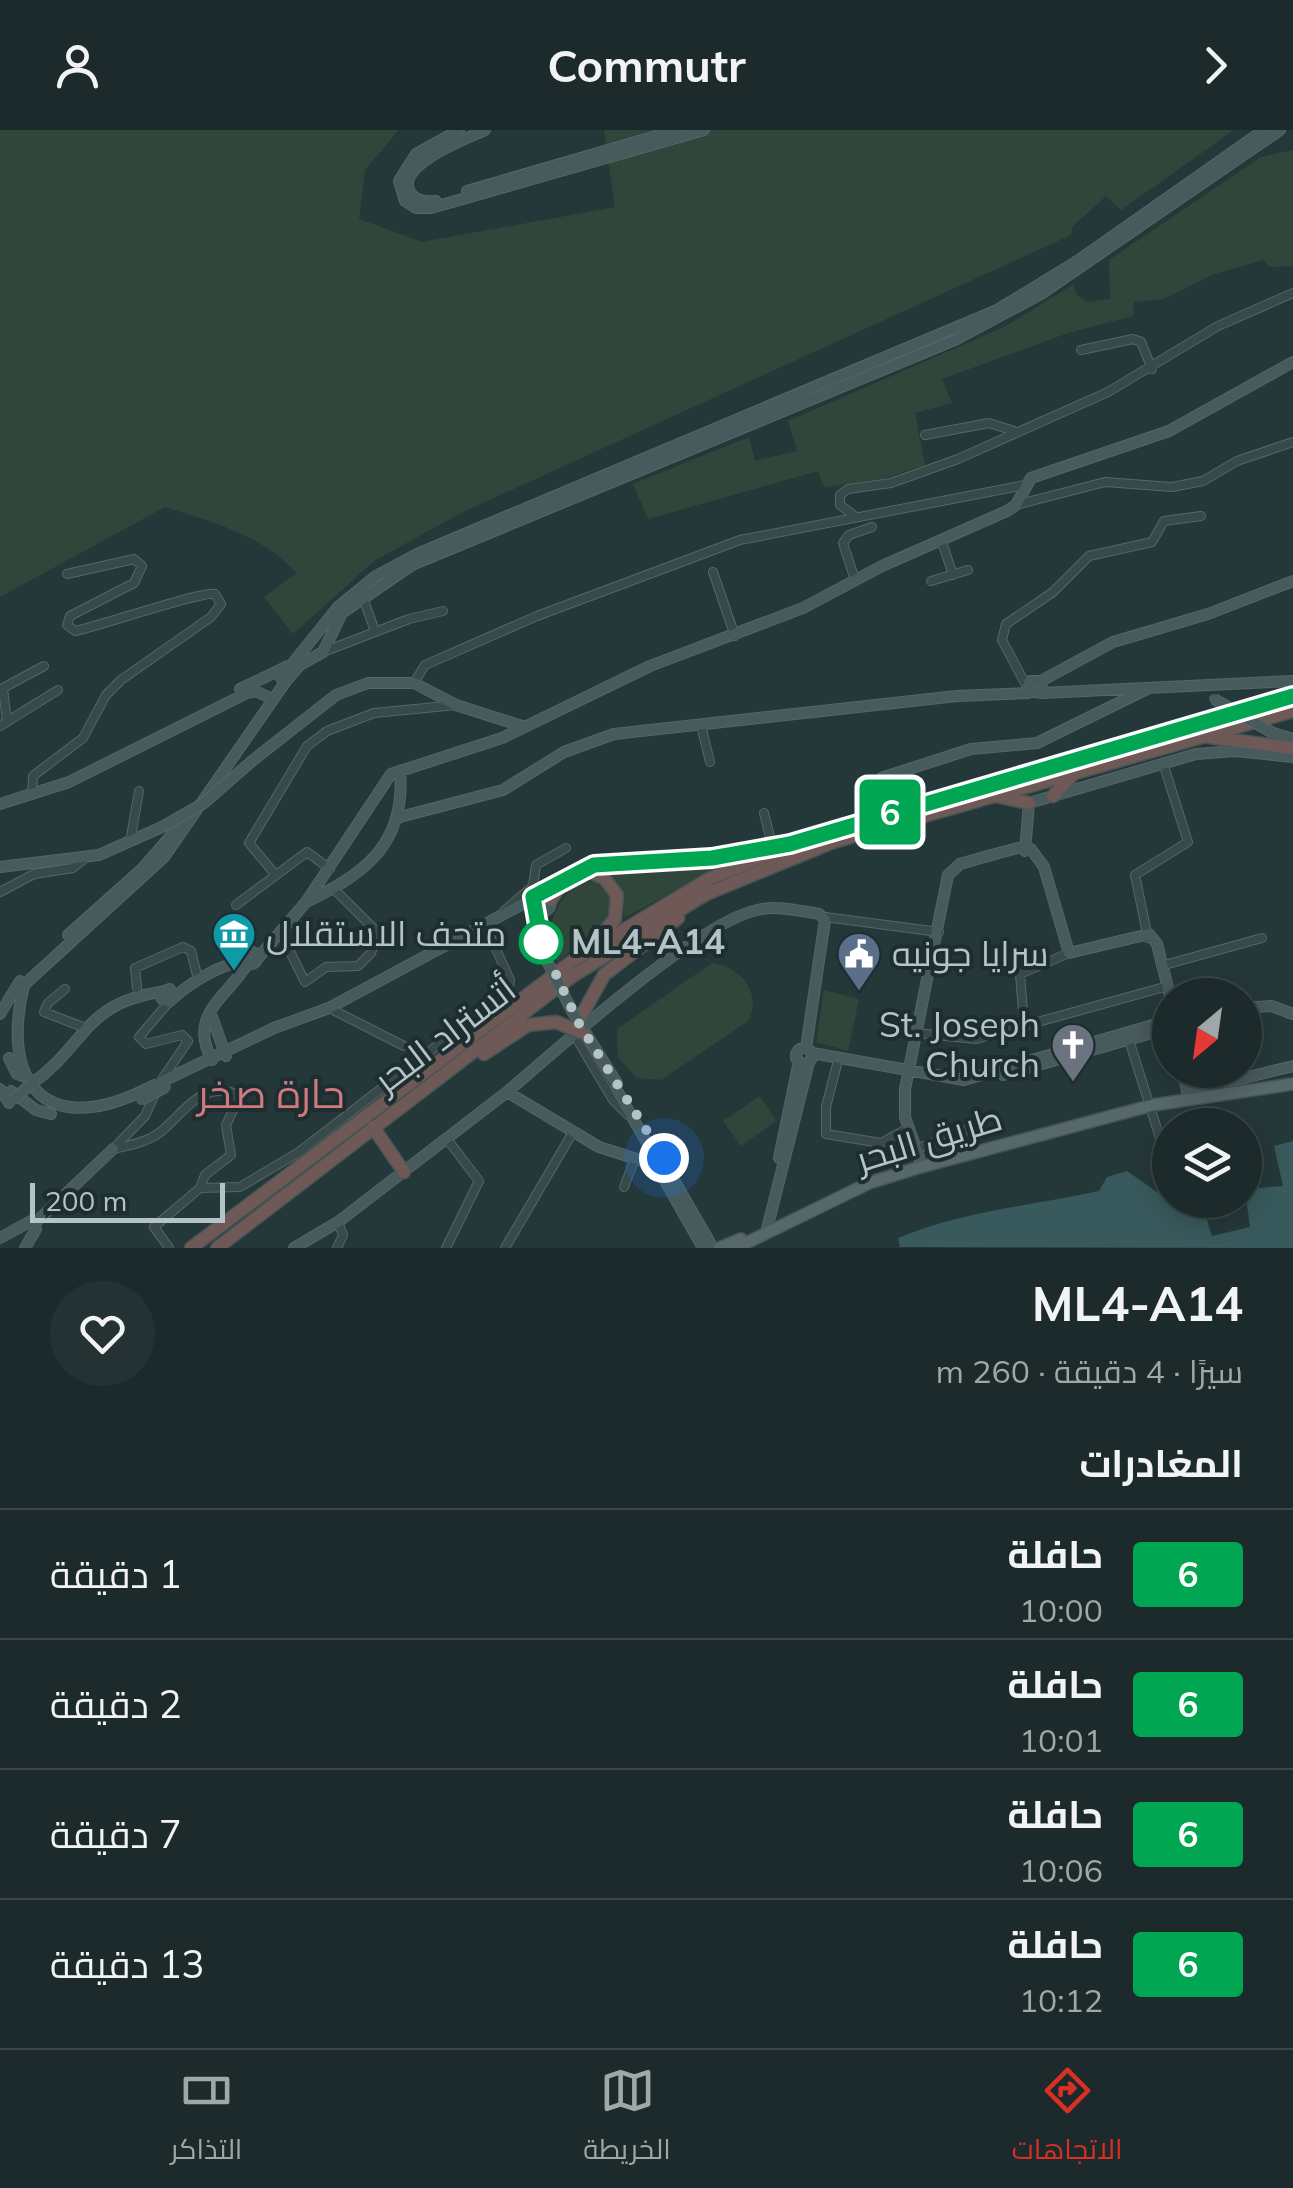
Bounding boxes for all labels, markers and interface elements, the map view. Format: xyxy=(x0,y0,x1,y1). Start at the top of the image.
text: Commutr xyxy=(547,37,746,93)
icon: person xyxy=(50,38,105,93)
icon: forward xyxy=(1188,38,1243,93)
line badge: 6 xyxy=(858,780,922,844)
text: 6 xyxy=(879,790,901,834)
museum icon: متحف الاستقلال xyxy=(211,911,257,972)
place label: متحف الاستقلال xyxy=(266,911,506,955)
place label: ML4-A14 xyxy=(571,919,725,963)
marker: ML4-A14 xyxy=(520,921,562,963)
public building icon: سرايا جونيه xyxy=(836,931,882,992)
place label: سرايا جونيه xyxy=(892,931,1049,975)
street label: أتستراد البحر xyxy=(363,967,524,1103)
north arrow xyxy=(1152,978,1262,1088)
map controls xyxy=(1152,978,1262,1218)
place label: St. Joseph Church xyxy=(879,1002,1040,1086)
church icon: St. Joseph Church xyxy=(1050,1022,1096,1083)
district label: حارة صخر xyxy=(195,1068,345,1118)
street label: طريق البحر xyxy=(849,1095,1007,1183)
button: layers xyxy=(1152,1108,1262,1218)
your location xyxy=(639,1133,689,1183)
scale bar xyxy=(30,1178,225,1222)
text: 200 m xyxy=(45,1183,127,1218)
text: ML4-A14 xyxy=(1032,1273,1243,1333)
button: heart xyxy=(50,1281,155,1386)
text: سيرًا · 4 دقيقة · 260 m xyxy=(936,1351,1243,1391)
text: المغادرات xyxy=(1080,1439,1243,1487)
text: حافلة xyxy=(1007,1530,1103,1578)
text: 1 دقيقة xyxy=(50,1550,182,1598)
text: 6 xyxy=(1177,1552,1199,1596)
text: 10:00 xyxy=(1019,1590,1103,1630)
text: حافلة xyxy=(1007,1660,1103,1708)
text: 2 دقيقة xyxy=(50,1680,182,1728)
text: 6 xyxy=(1177,1682,1199,1726)
text: 10:01 xyxy=(1019,1720,1103,1760)
text: حافلة xyxy=(1007,1790,1103,1838)
text: 7 دقيقة xyxy=(50,1810,182,1858)
text: 6 xyxy=(1177,1812,1199,1856)
text: 10:06 xyxy=(1019,1850,1103,1890)
text: حافلة xyxy=(1007,1920,1103,1968)
text: 13 دقيقة xyxy=(50,1940,204,1988)
text: 6 xyxy=(1177,1942,1199,1986)
text: 10:12 xyxy=(1019,1980,1103,2020)
tab: التذاكر xyxy=(170,2063,242,2175)
tab: الخريطة xyxy=(583,2063,671,2175)
tab: الاتجاهات xyxy=(1012,2063,1123,2175)

